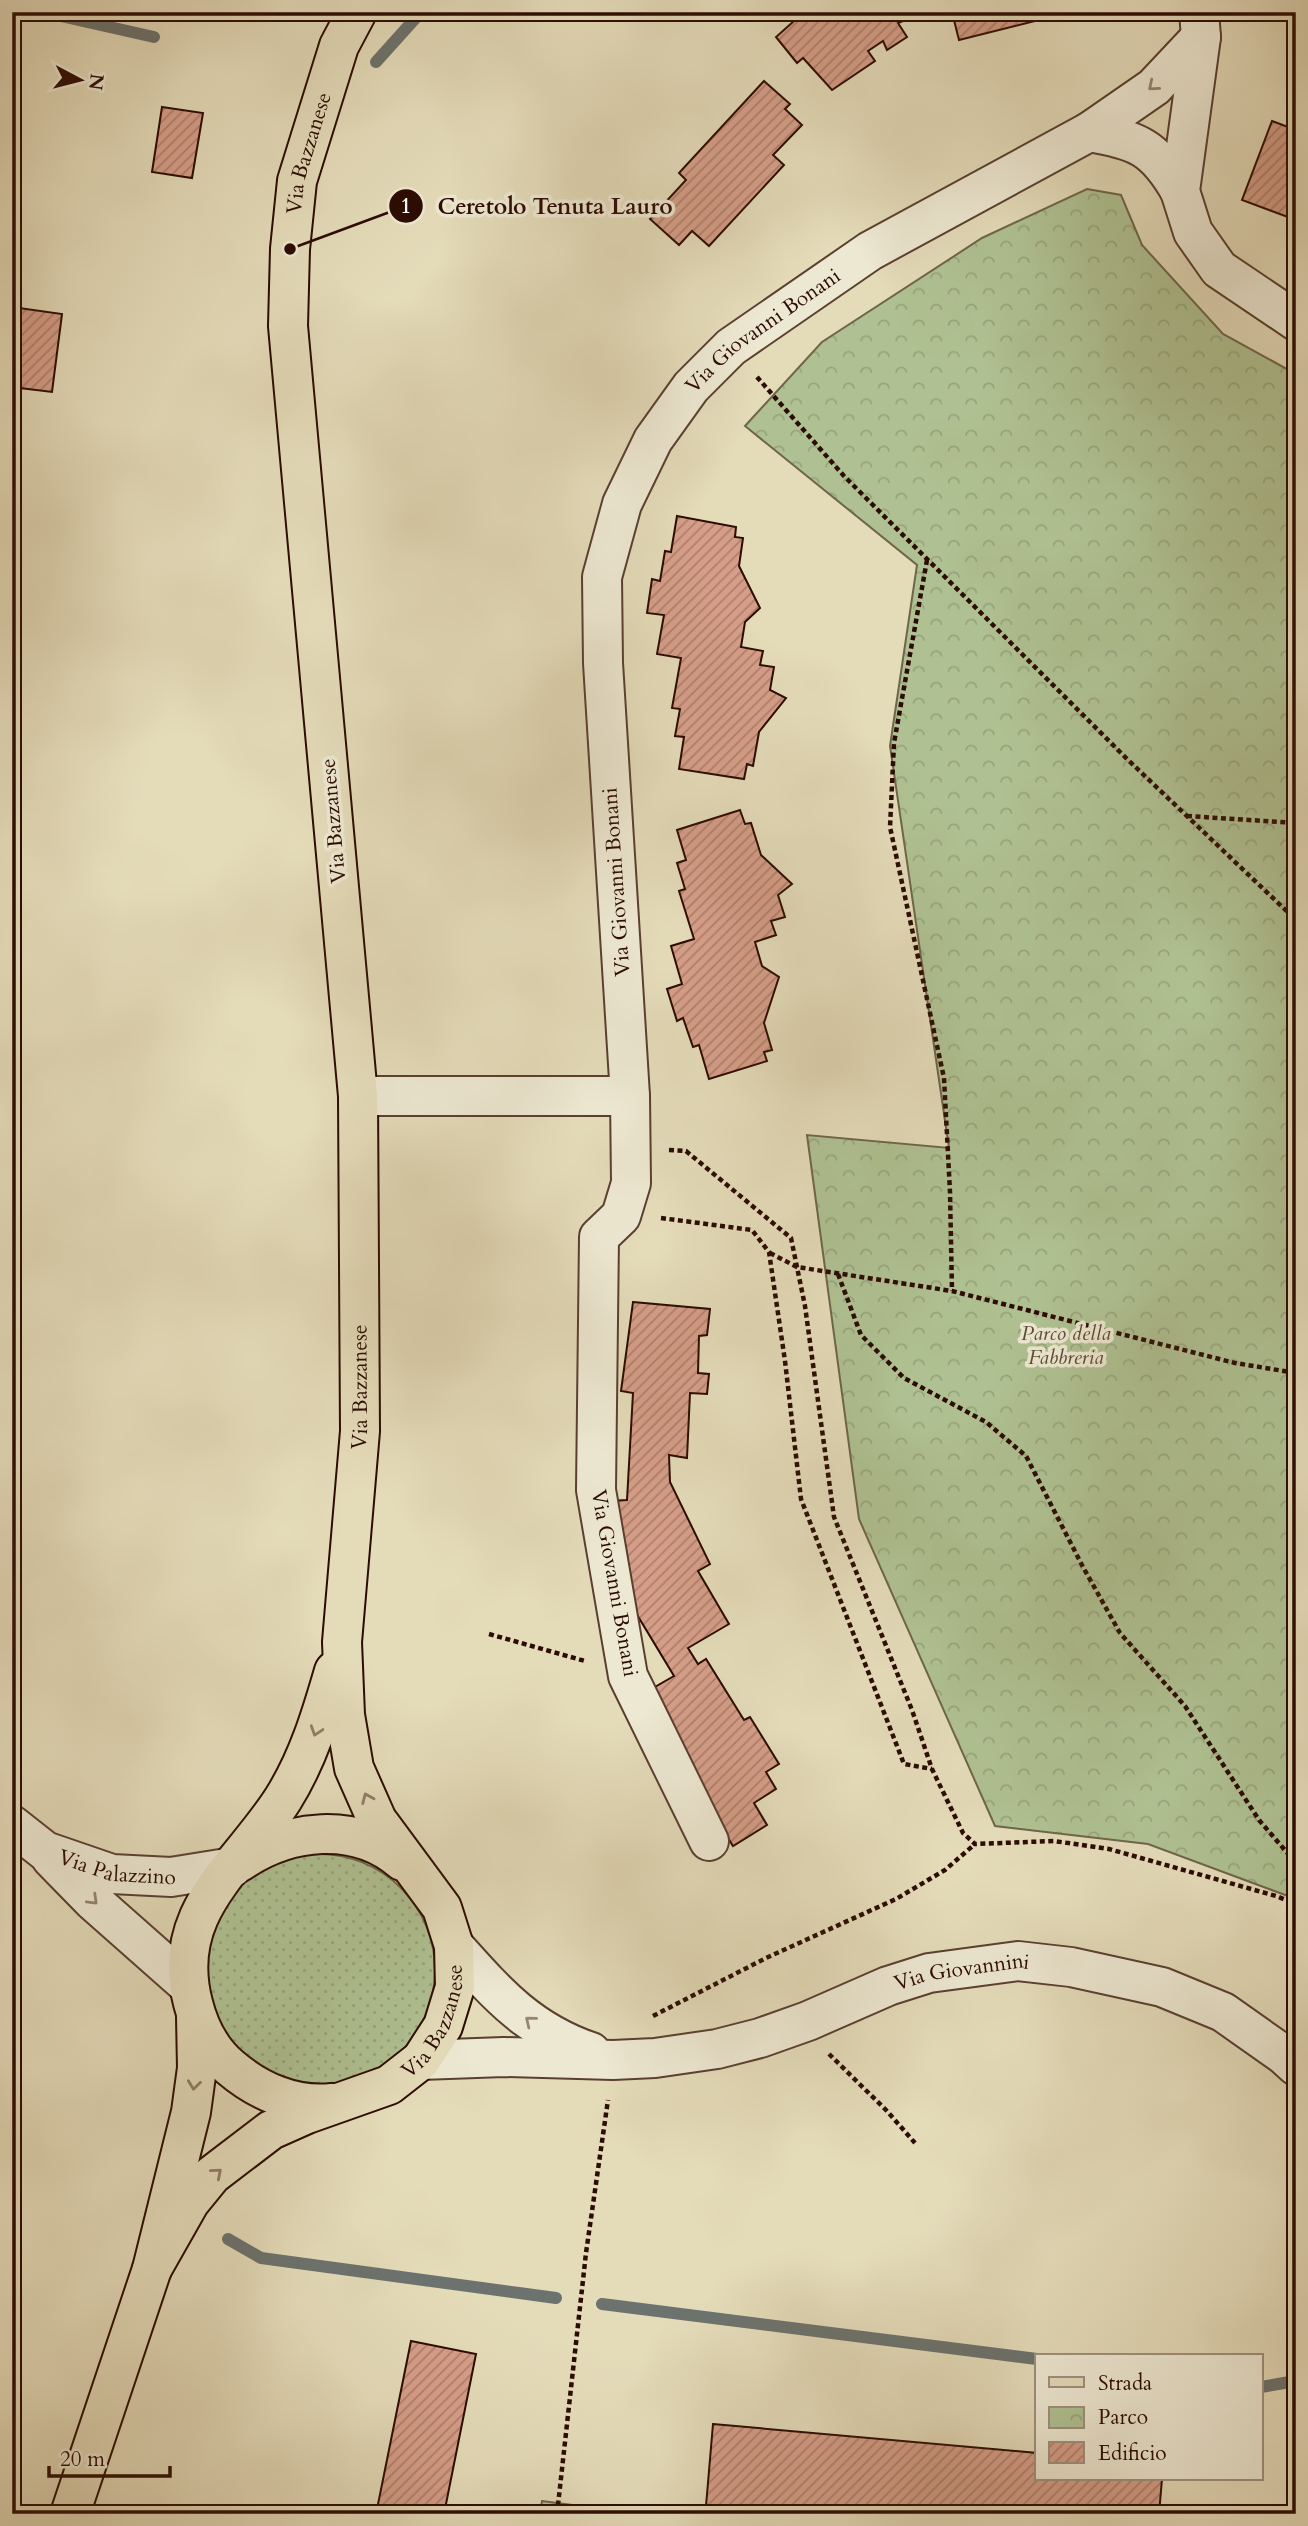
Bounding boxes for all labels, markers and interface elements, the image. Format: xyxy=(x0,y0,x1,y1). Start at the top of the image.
north arrow xyxy=(46,46,116,116)
text: N xyxy=(82,72,110,92)
one-way arrow xyxy=(1148,78,1161,90)
street label: Via Bazzanese xyxy=(280,89,339,216)
callout: Ceretolo Tenuta Lauro xyxy=(388,184,686,228)
text: Ceretolo Tenuta Lauro xyxy=(437,191,673,222)
text: 1 xyxy=(401,192,411,221)
street label: Via Giovanni Bonani xyxy=(679,262,846,400)
street label: Via Bazzanese xyxy=(314,757,353,885)
street label: Via Giovanni Bonani xyxy=(595,786,638,978)
park label: Parco della Fabbreria xyxy=(1021,1319,1111,1372)
street label: Via Bazzanese xyxy=(344,1324,375,1451)
street label: Via Giovanni Bonani xyxy=(584,1487,645,1679)
one-way arrow xyxy=(310,1724,324,1737)
one-way arrow xyxy=(361,1792,375,1805)
street label: Via Palazzino xyxy=(54,1843,177,1892)
one-way arrow xyxy=(85,1891,98,1904)
street label: Via Giovannini xyxy=(890,1946,1031,1998)
street label: Via Bazzanese xyxy=(395,1964,470,2085)
one-way arrow xyxy=(525,2017,537,2030)
one-way arrow xyxy=(187,2079,202,2091)
one-way arrow xyxy=(209,2169,222,2181)
legend xyxy=(1035,2354,1262,2480)
text: Strada xyxy=(1098,2369,1152,2398)
text: Parco xyxy=(1098,2403,1148,2432)
scale bar xyxy=(49,2435,170,2479)
text: Edificio xyxy=(1098,2439,1167,2468)
text: 20 m xyxy=(60,2445,105,2474)

